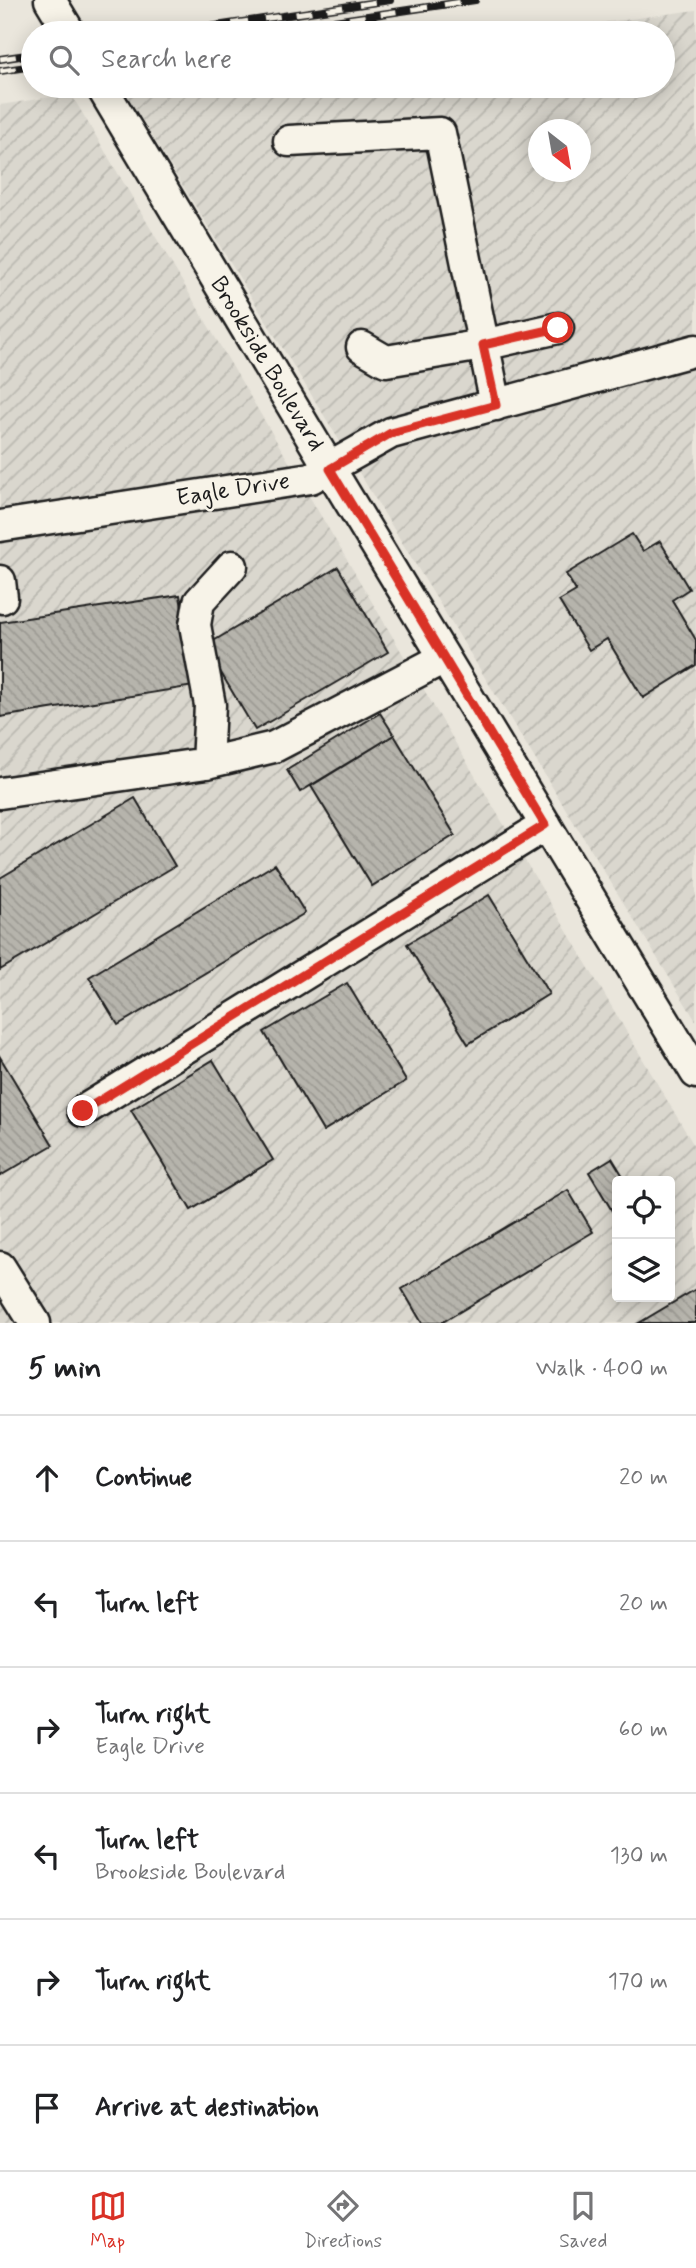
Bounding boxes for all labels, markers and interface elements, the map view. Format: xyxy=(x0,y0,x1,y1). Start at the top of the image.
search box xyxy=(21,21,675,98)
icon: search xyxy=(45,41,83,79)
text: Search here xyxy=(101,43,232,77)
north arrow xyxy=(528,119,591,182)
street label: Brookside Boulevard xyxy=(203,271,331,457)
route start xyxy=(542,312,573,343)
street label: Eagle Drive xyxy=(174,466,292,514)
route end xyxy=(67,1095,98,1126)
map controls xyxy=(612,1176,675,1302)
button: locate xyxy=(612,1176,675,1239)
button: layers xyxy=(612,1239,675,1302)
text: 5 min xyxy=(28,1349,102,1388)
text: Walk · 400 m xyxy=(536,1354,668,1384)
icon: ahead xyxy=(28,1459,66,1497)
text: Continue xyxy=(95,1461,192,1495)
text: 20 m xyxy=(619,1463,668,1493)
icon: left xyxy=(28,1585,66,1623)
text: Turn left xyxy=(95,1587,199,1621)
text: 20 m xyxy=(619,1589,668,1619)
text: Turn right xyxy=(95,1698,211,1732)
icon: right xyxy=(28,1711,66,1749)
text: 60 m xyxy=(619,1715,668,1745)
text: Eagle Drive xyxy=(95,1732,205,1762)
text: Turn left xyxy=(95,1824,199,1858)
icon: left xyxy=(28,1837,66,1875)
text: 130 m xyxy=(610,1841,668,1871)
text: Brookside Boulevard xyxy=(95,1858,285,1888)
icon: right xyxy=(28,1963,66,2001)
text: Turn right xyxy=(95,1965,211,1999)
text: 170 m xyxy=(608,1967,668,1997)
icon: arrive xyxy=(28,2089,66,2127)
text: Arrive at destination xyxy=(95,2091,319,2125)
tab: Map xyxy=(89,2187,127,2254)
tab: Directions xyxy=(304,2187,382,2254)
tab: Saved xyxy=(559,2187,607,2254)

